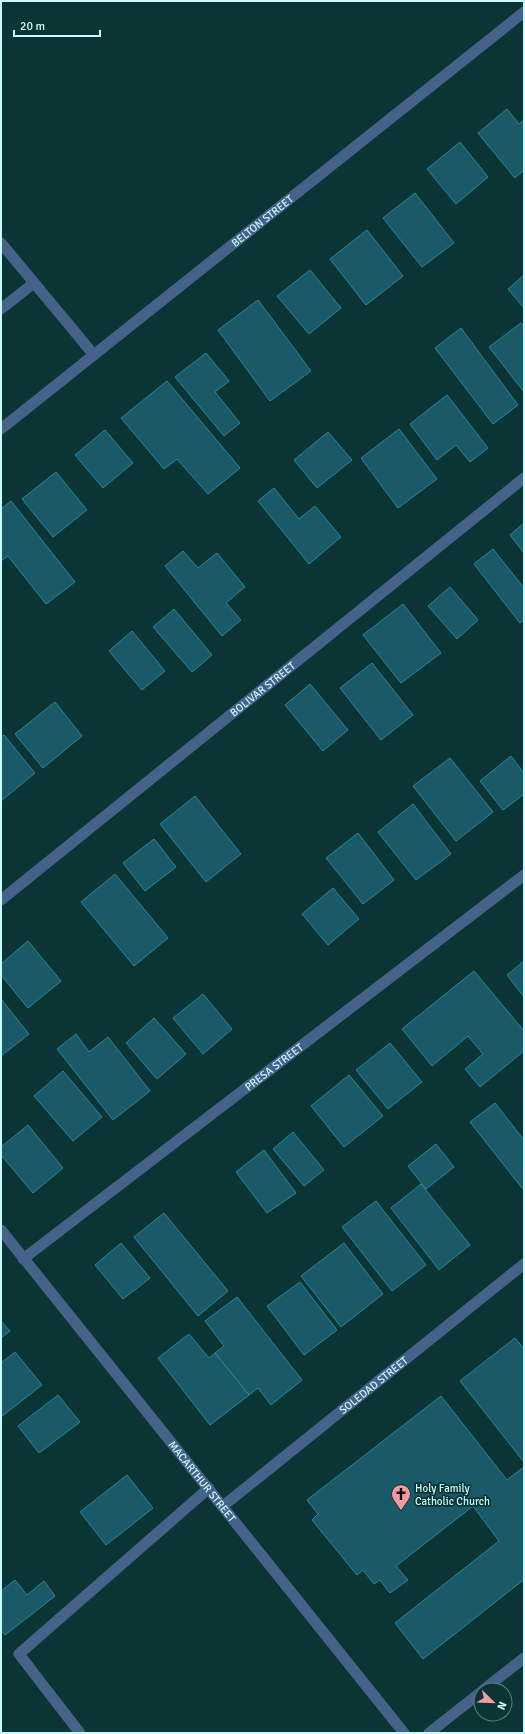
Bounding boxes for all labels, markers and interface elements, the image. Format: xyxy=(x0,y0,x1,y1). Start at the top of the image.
scale bar xyxy=(14,12,100,38)
text: 20 m xyxy=(20,19,45,34)
street label: BELTON STREET xyxy=(229,192,296,249)
street label: BOLIVAR STREET xyxy=(227,658,298,719)
street label: PRESA STREET xyxy=(242,1040,306,1093)
street label: SOLEDAD STREET xyxy=(337,1353,411,1417)
street label: MACARTHUR STREET xyxy=(166,1438,239,1525)
place label: Holy Family Catholic Church xyxy=(415,1482,490,1508)
church icon: Holy Family Catholic Church xyxy=(390,1483,412,1511)
north arrow xyxy=(473,1682,513,1722)
text: N xyxy=(494,1700,509,1712)

